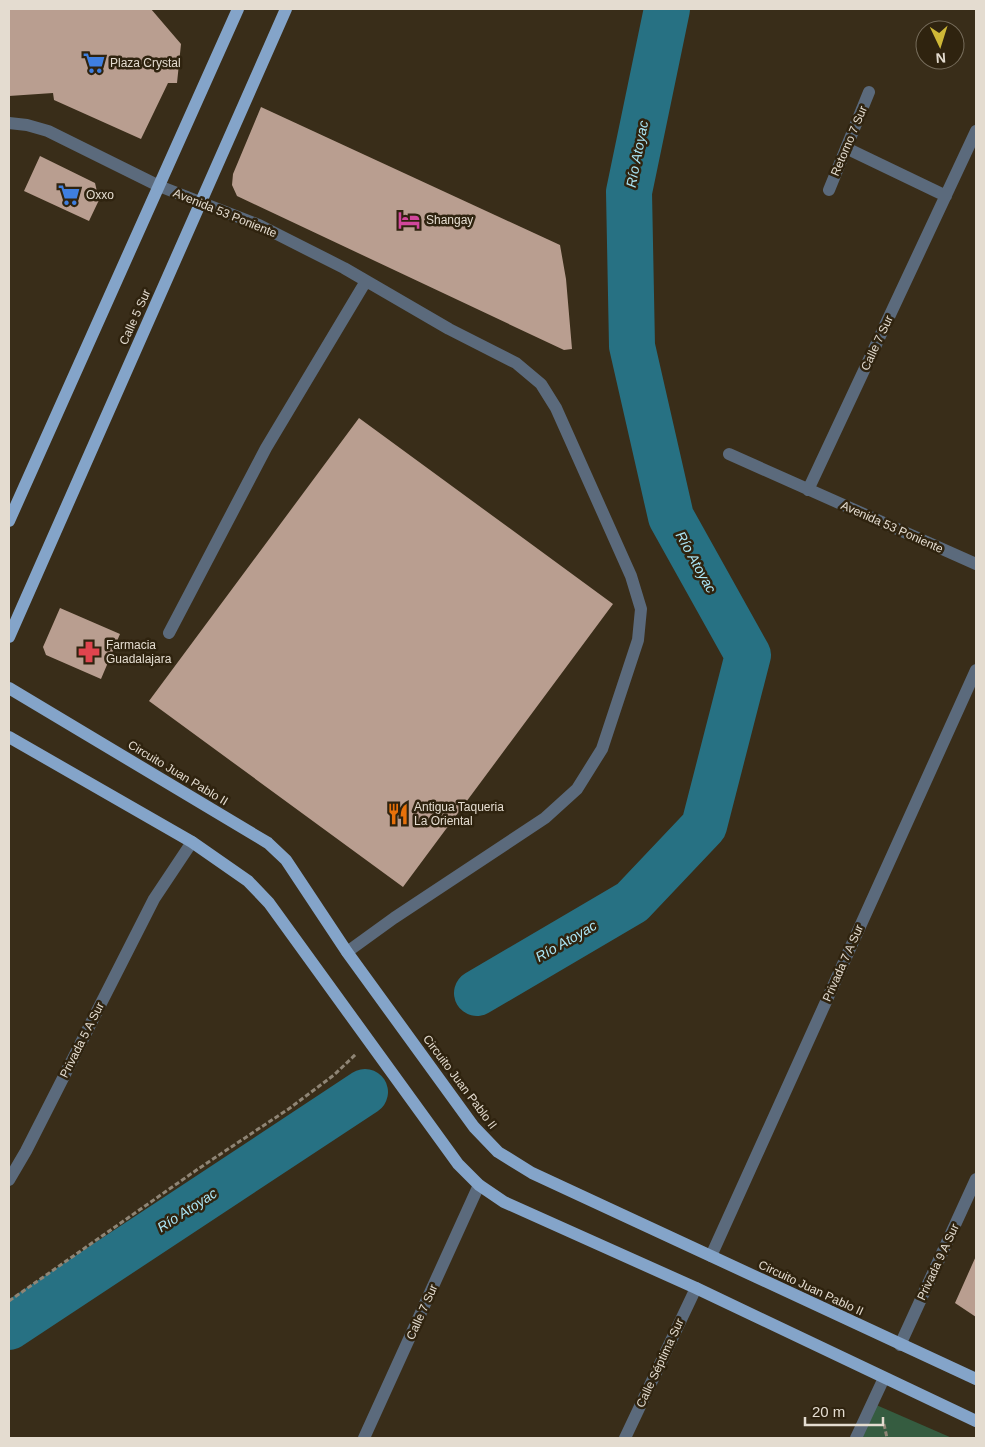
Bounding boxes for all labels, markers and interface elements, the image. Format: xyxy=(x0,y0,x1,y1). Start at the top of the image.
north arrow xyxy=(915,20,965,70)
supermarket icon: Plaza Crystal xyxy=(81,50,107,76)
text: N xyxy=(935,50,947,66)
place label: Plaza Crystal xyxy=(110,56,181,70)
street label: Retorno 7 Sur xyxy=(828,104,870,178)
water label: Río Atoyac xyxy=(623,119,651,189)
supermarket icon: Oxxo xyxy=(56,182,82,208)
street label: Avenida 53 Poniente xyxy=(171,186,279,240)
place label: Oxxo xyxy=(86,188,114,202)
hotel icon: Shangay xyxy=(396,207,422,233)
place label: Shangay xyxy=(426,213,473,227)
street label: Calle 5 Sur xyxy=(117,287,153,347)
street label: Calle 7 Sur xyxy=(858,313,896,373)
street label: Avenida 53 Poniente xyxy=(839,498,946,556)
water label: Río Atoyac xyxy=(673,528,719,596)
place label: Farmacia Guadalajara xyxy=(106,638,172,666)
pharmacy icon: Farmacia Guadalajara xyxy=(76,639,102,665)
street label: Circuito Juan Pablo II xyxy=(126,738,230,808)
place label: Antigua Taqueria La Oriental xyxy=(414,800,504,828)
restaurant icon: Antigua Taqueria La Oriental xyxy=(385,801,411,827)
water label: Río Atoyac xyxy=(533,917,599,965)
street label: Privada 7 A Sur xyxy=(820,922,866,1004)
street label: Privada 5 A Sur xyxy=(57,1000,107,1080)
street label: Circuito Juan Pablo II xyxy=(420,1032,500,1132)
water label: Río Atoyac xyxy=(154,1185,220,1235)
street label: Privada 9 A Sur xyxy=(914,1222,962,1302)
street label: Circuito Juan Pablo II xyxy=(756,1258,866,1318)
street label: Calle 7 Sur xyxy=(404,1282,440,1342)
street label: Calle Séptima Sur xyxy=(633,1316,687,1410)
scale bar xyxy=(805,1394,882,1426)
text: 20 m xyxy=(812,1403,845,1420)

